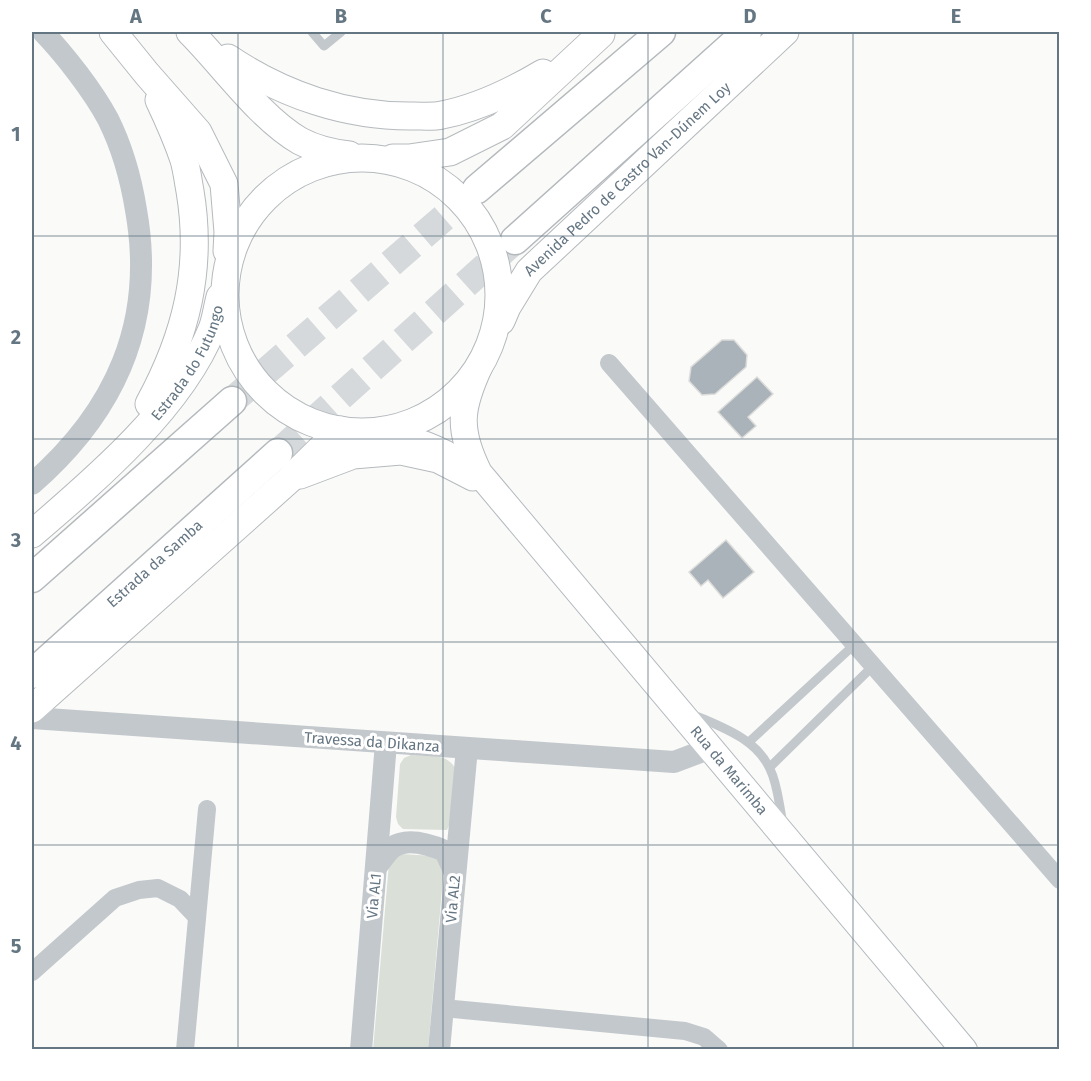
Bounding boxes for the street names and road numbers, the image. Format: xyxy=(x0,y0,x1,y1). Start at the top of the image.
street label: Avenida Pedro de Castro Van-Dúnem Loy xyxy=(520,78,735,280)
street label: Estrada do Futungo xyxy=(147,304,227,424)
street label: Estrada da Samba xyxy=(103,516,206,611)
street label: Rua da Marimba xyxy=(686,722,772,819)
street label: Travessa da Dikanza xyxy=(304,728,440,756)
street label: Via AL1 xyxy=(363,873,385,919)
street label: Via AL2 xyxy=(442,874,464,924)

